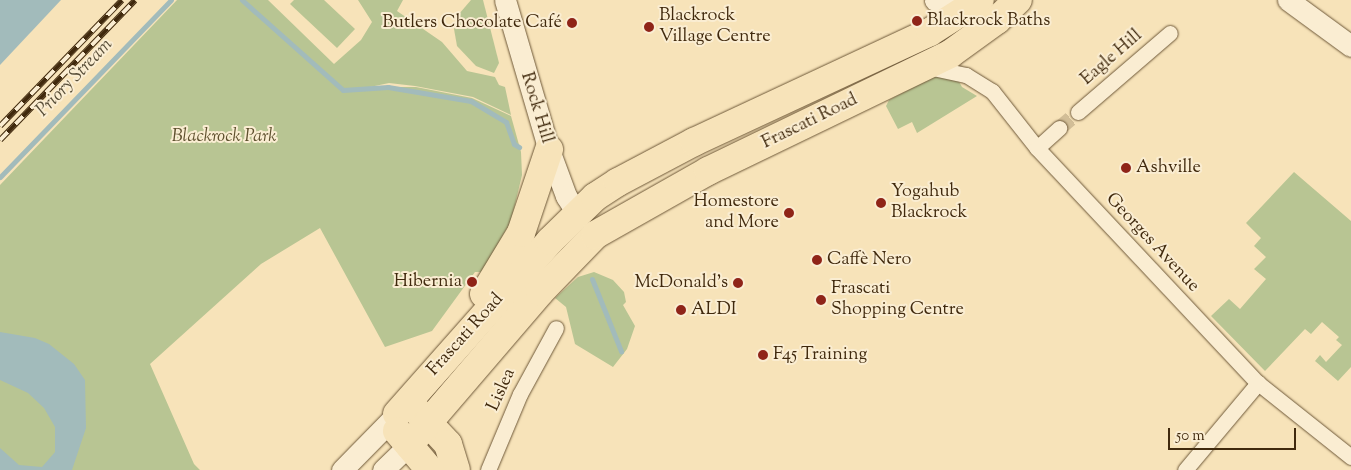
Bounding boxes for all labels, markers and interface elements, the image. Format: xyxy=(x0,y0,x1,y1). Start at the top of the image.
place label: Blackrock Village Centre xyxy=(659,6,771,48)
place label: Blackrock Baths xyxy=(927,10,1050,32)
place label: Butlers Chocolate Café xyxy=(382,12,562,34)
marker: Blackrock Baths xyxy=(911,15,923,27)
marker: Butlers Chocolate Café xyxy=(566,17,578,29)
marker: Blackrock Village Centre xyxy=(643,21,655,33)
street label: Eagle Hill xyxy=(1077,26,1147,90)
water label: Priory Stream xyxy=(32,34,118,122)
street label: Rock Hill xyxy=(515,70,557,146)
street label: Frascati Road xyxy=(759,90,861,154)
park label: Blackrock Park xyxy=(172,126,276,148)
place label: Ashville xyxy=(1136,157,1201,179)
marker: Ashville xyxy=(1120,162,1132,174)
place label: Yogahub Blackrock xyxy=(891,182,967,224)
street label: Georges Avenue xyxy=(1101,189,1203,297)
place label: Homestore and More xyxy=(694,192,779,234)
marker: Yogahub Blackrock xyxy=(875,197,887,209)
marker: Homestore and More xyxy=(783,207,795,219)
place label: Caffè Nero xyxy=(827,249,911,271)
marker: Caffè Nero xyxy=(811,254,823,266)
place label: Hibernia xyxy=(394,271,462,293)
place label: McDonald's xyxy=(634,272,728,294)
marker: Hibernia xyxy=(466,276,478,288)
marker: McDonald's xyxy=(732,277,744,289)
place label: Frascati Shopping Centre xyxy=(831,279,964,322)
street label: Frascati Road xyxy=(423,289,509,381)
marker: Frascati Shopping Centre xyxy=(815,294,827,306)
place label: ALDI xyxy=(691,299,737,321)
marker: ALDI xyxy=(675,304,687,316)
place label: F45 Training xyxy=(773,344,867,366)
marker: F45 Training xyxy=(757,349,769,361)
street label: Lislea xyxy=(483,365,521,415)
scale bar xyxy=(1171,418,1298,450)
text: 50 m xyxy=(1176,426,1205,447)

